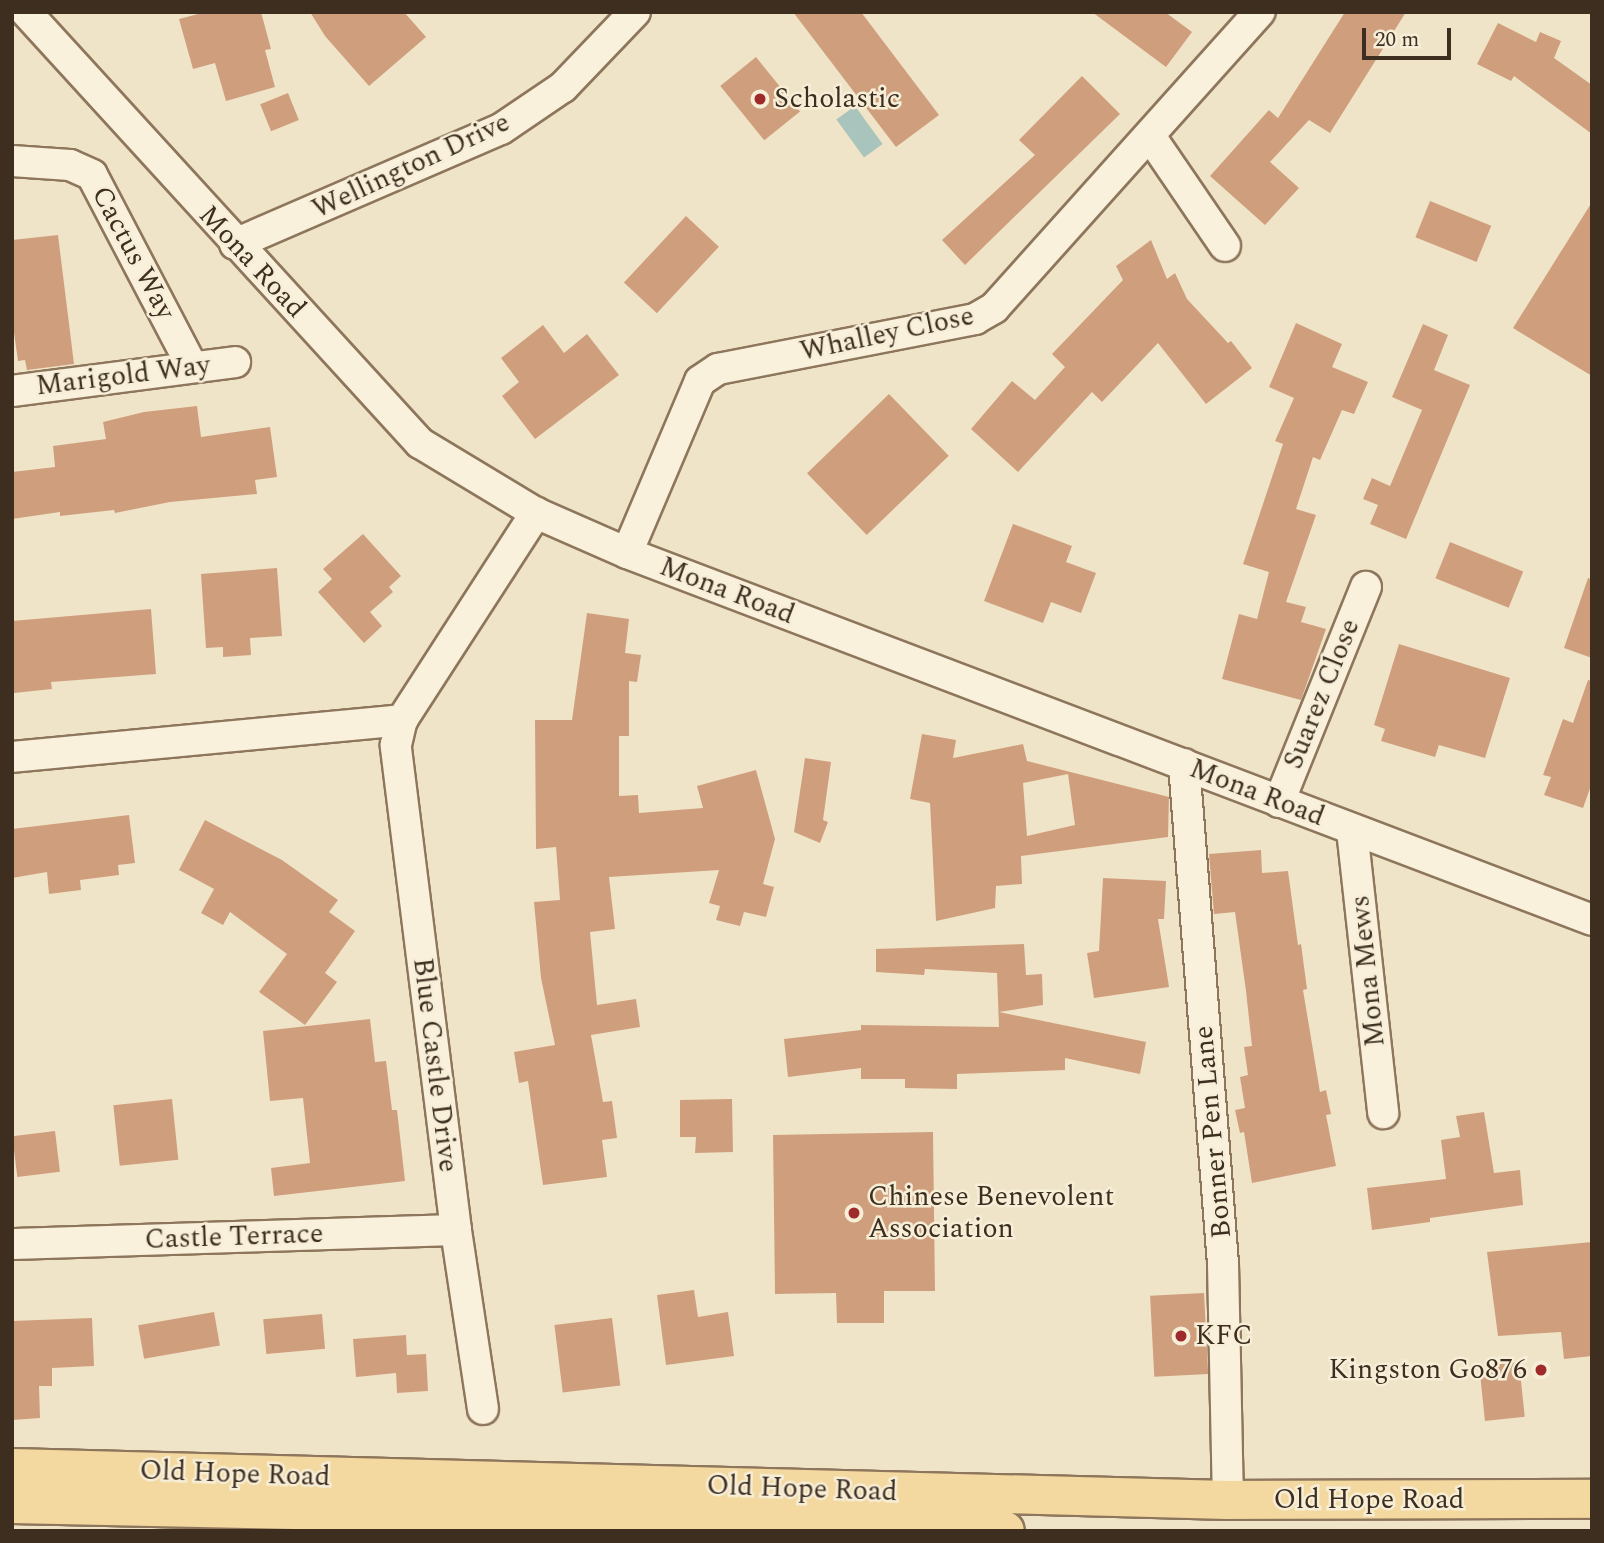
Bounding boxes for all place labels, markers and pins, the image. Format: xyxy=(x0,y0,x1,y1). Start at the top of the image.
place label: Scholastic xyxy=(774,82,900,116)
marker: Scholastic xyxy=(752,91,768,107)
place label: Chinese Benevolent Association xyxy=(868,1180,1114,1246)
marker: Chinese Benevolent Association xyxy=(846,1205,862,1221)
place label: KFC xyxy=(1195,1319,1253,1353)
marker: KFC xyxy=(1173,1328,1189,1344)
place label: Kingston Go876 xyxy=(1328,1353,1527,1387)
marker: Kingston Go876 xyxy=(1533,1362,1549,1378)

